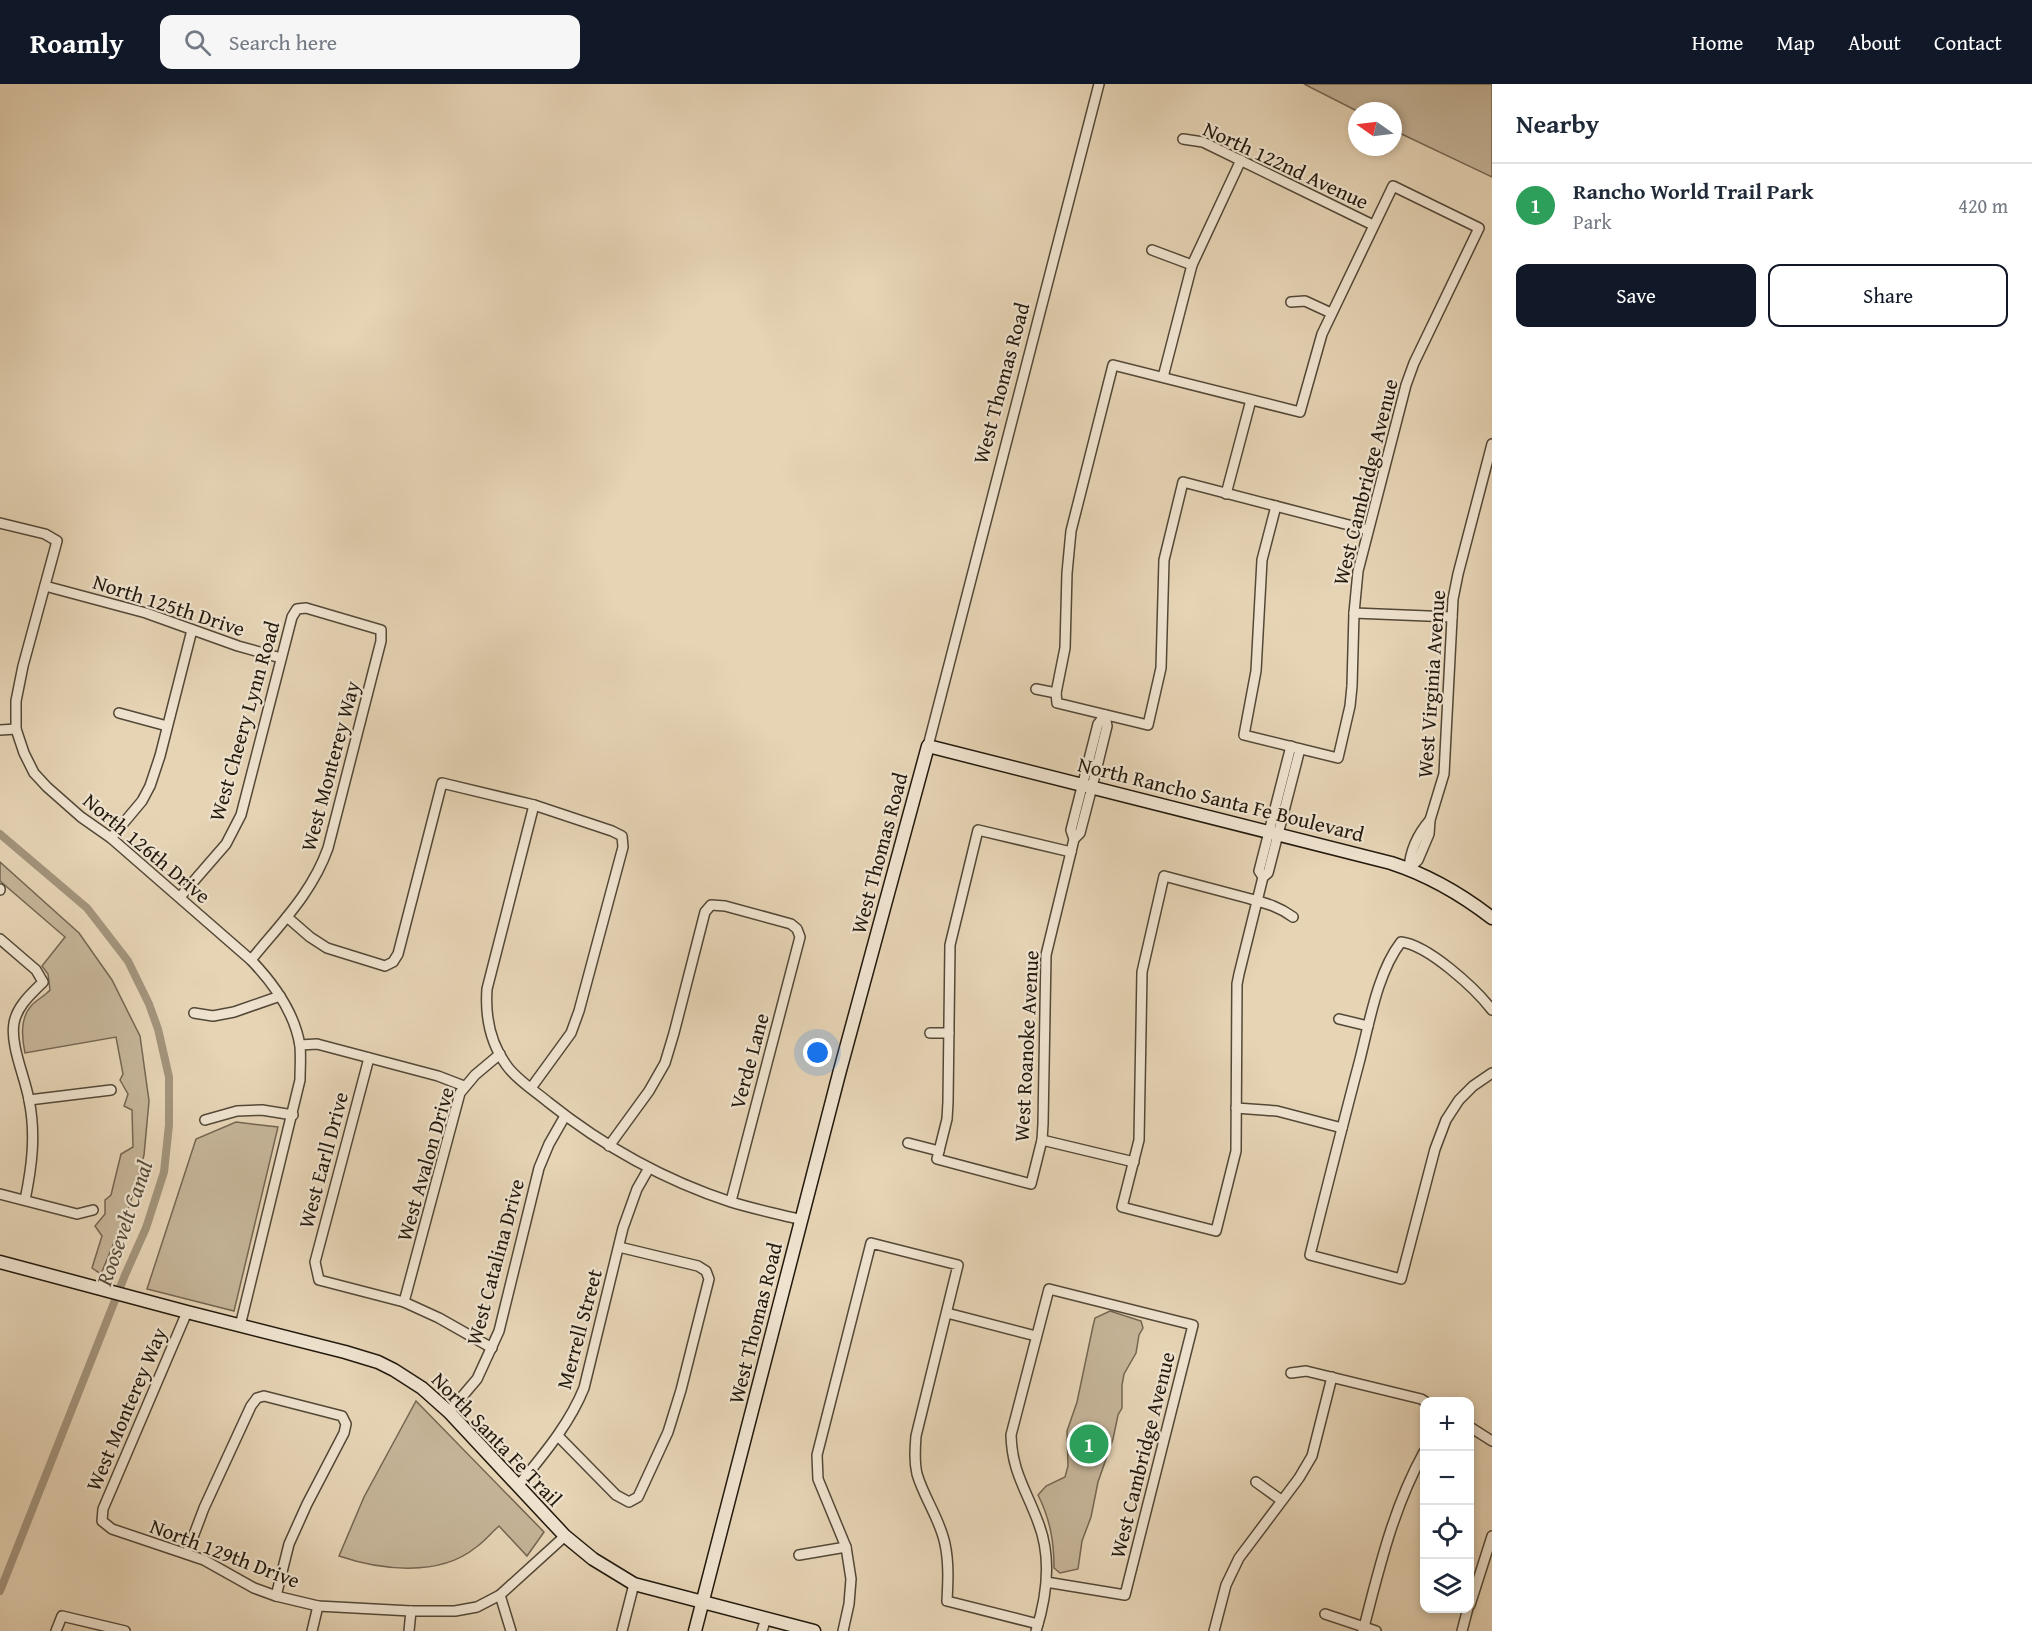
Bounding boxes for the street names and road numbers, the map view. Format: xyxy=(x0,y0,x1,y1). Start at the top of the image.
street label: North 122nd Avenue xyxy=(1198,113,1374,217)
street label: West Thomas Road xyxy=(965,298,1038,467)
street label: West Cambridge Avenue xyxy=(1324,375,1406,589)
street label: North 125th Drive xyxy=(89,566,249,644)
street label: West Virginia Avenue xyxy=(1409,589,1453,779)
street label: West Cheery Lynn Road xyxy=(201,617,288,825)
street label: West Monterey Way xyxy=(292,677,368,855)
street label: North Rancho Santa Fe Boulevard xyxy=(1075,748,1368,850)
street label: West Thomas Road xyxy=(843,768,916,937)
street label: North 126th Drive xyxy=(76,785,218,911)
street label: West Roanoke Avenue xyxy=(1006,949,1047,1143)
street label: Verde Lane xyxy=(721,1009,777,1112)
street label: West Avalon Drive xyxy=(388,1083,462,1245)
street label: West Earll Drive xyxy=(290,1088,356,1232)
street label: West Catalina Drive xyxy=(458,1175,532,1349)
street label: West Thomas Road xyxy=(720,1238,790,1407)
street label: Merrell Street xyxy=(548,1265,610,1393)
street label: West Monterey Way xyxy=(78,1322,175,1496)
street label: West Cambridge Avenue xyxy=(1101,1348,1183,1562)
street label: North Santa Fe Trail xyxy=(424,1365,570,1513)
street label: North 129th Drive xyxy=(146,1510,305,1596)

